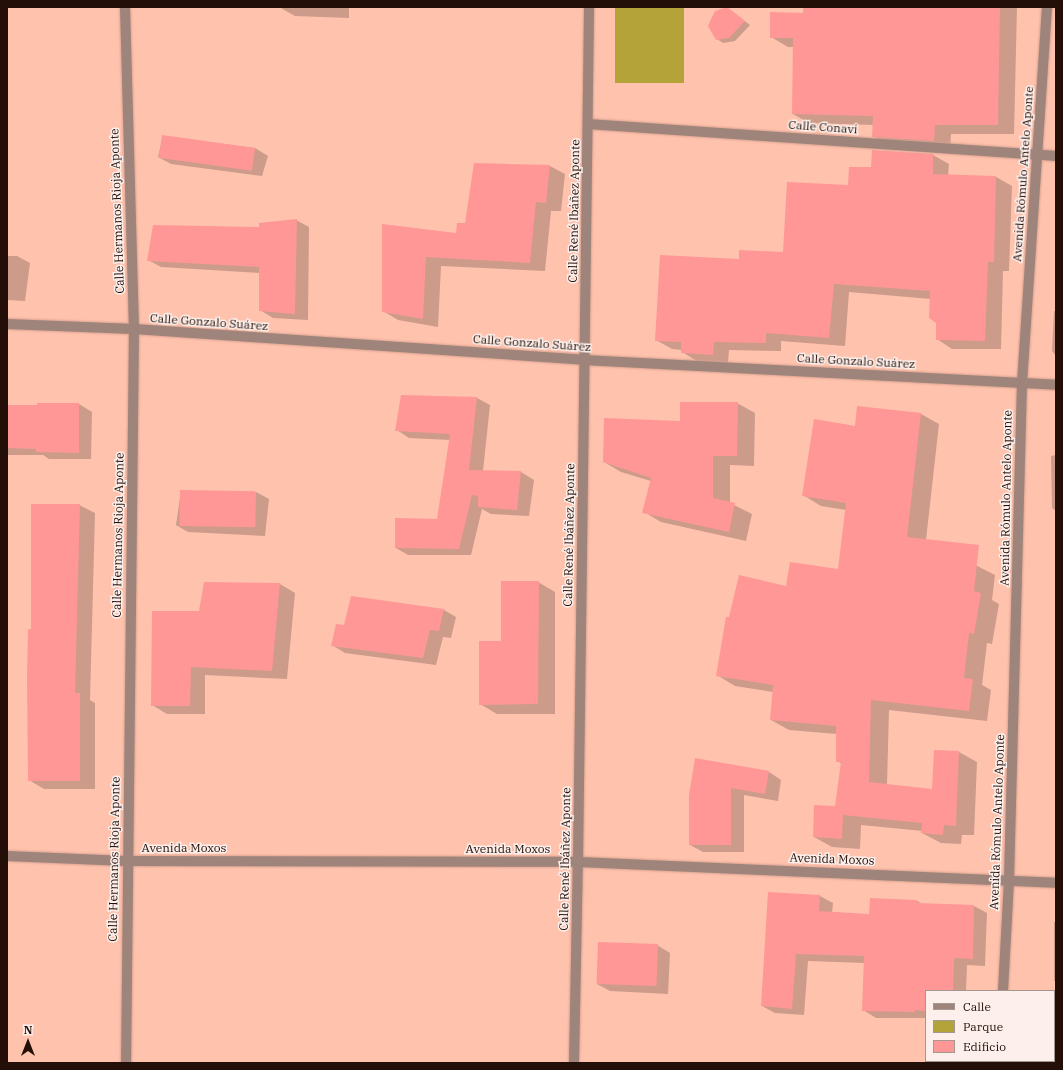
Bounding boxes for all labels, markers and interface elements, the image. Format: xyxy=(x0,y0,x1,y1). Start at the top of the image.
street label: Avenida Rómulo Antelo Aponte xyxy=(1010,86,1036,262)
street label: Calle Conavi xyxy=(788,117,858,137)
street label: Calle Hermanos Rioja Aponte xyxy=(107,128,127,294)
street label: Calle René Ibáñez Aponte xyxy=(566,139,582,283)
street label: Calle Gonzalo Suárez xyxy=(149,311,269,333)
street label: Calle Gonzalo Suárez xyxy=(472,332,592,354)
street label: Calle Gonzalo Suárez xyxy=(797,351,915,371)
street label: Avenida Rómulo Antelo Aponte xyxy=(997,410,1015,586)
street label: Calle Hermanos Rioja Aponte xyxy=(109,452,127,618)
street label: Calle René Ibáñez Aponte xyxy=(561,463,577,607)
street label: Avenida Rómulo Antelo Aponte xyxy=(987,734,1007,910)
street label: Calle Hermanos Rioja Aponte xyxy=(105,776,123,942)
street label: Calle René Ibáñez Aponte xyxy=(557,787,573,931)
street label: Avenida Moxos xyxy=(142,841,226,855)
street label: Avenida Moxos xyxy=(466,842,550,856)
street label: Avenida Moxos xyxy=(789,850,875,868)
legend xyxy=(925,990,1055,1062)
text: Calle xyxy=(963,999,991,1014)
text: Parque xyxy=(963,1019,1003,1034)
north arrow xyxy=(8,1022,48,1062)
text: N xyxy=(24,1023,32,1037)
text: Edificio xyxy=(963,1039,1006,1054)

